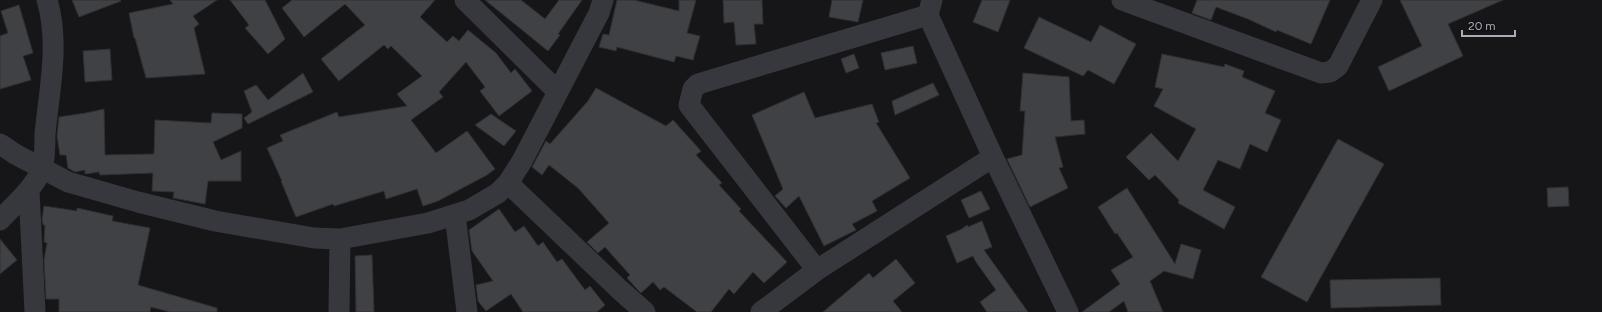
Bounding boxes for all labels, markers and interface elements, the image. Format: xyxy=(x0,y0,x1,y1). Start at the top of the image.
scale bar xyxy=(1462,12,1515,38)
text: 20 m xyxy=(1468,19,1496,33)

